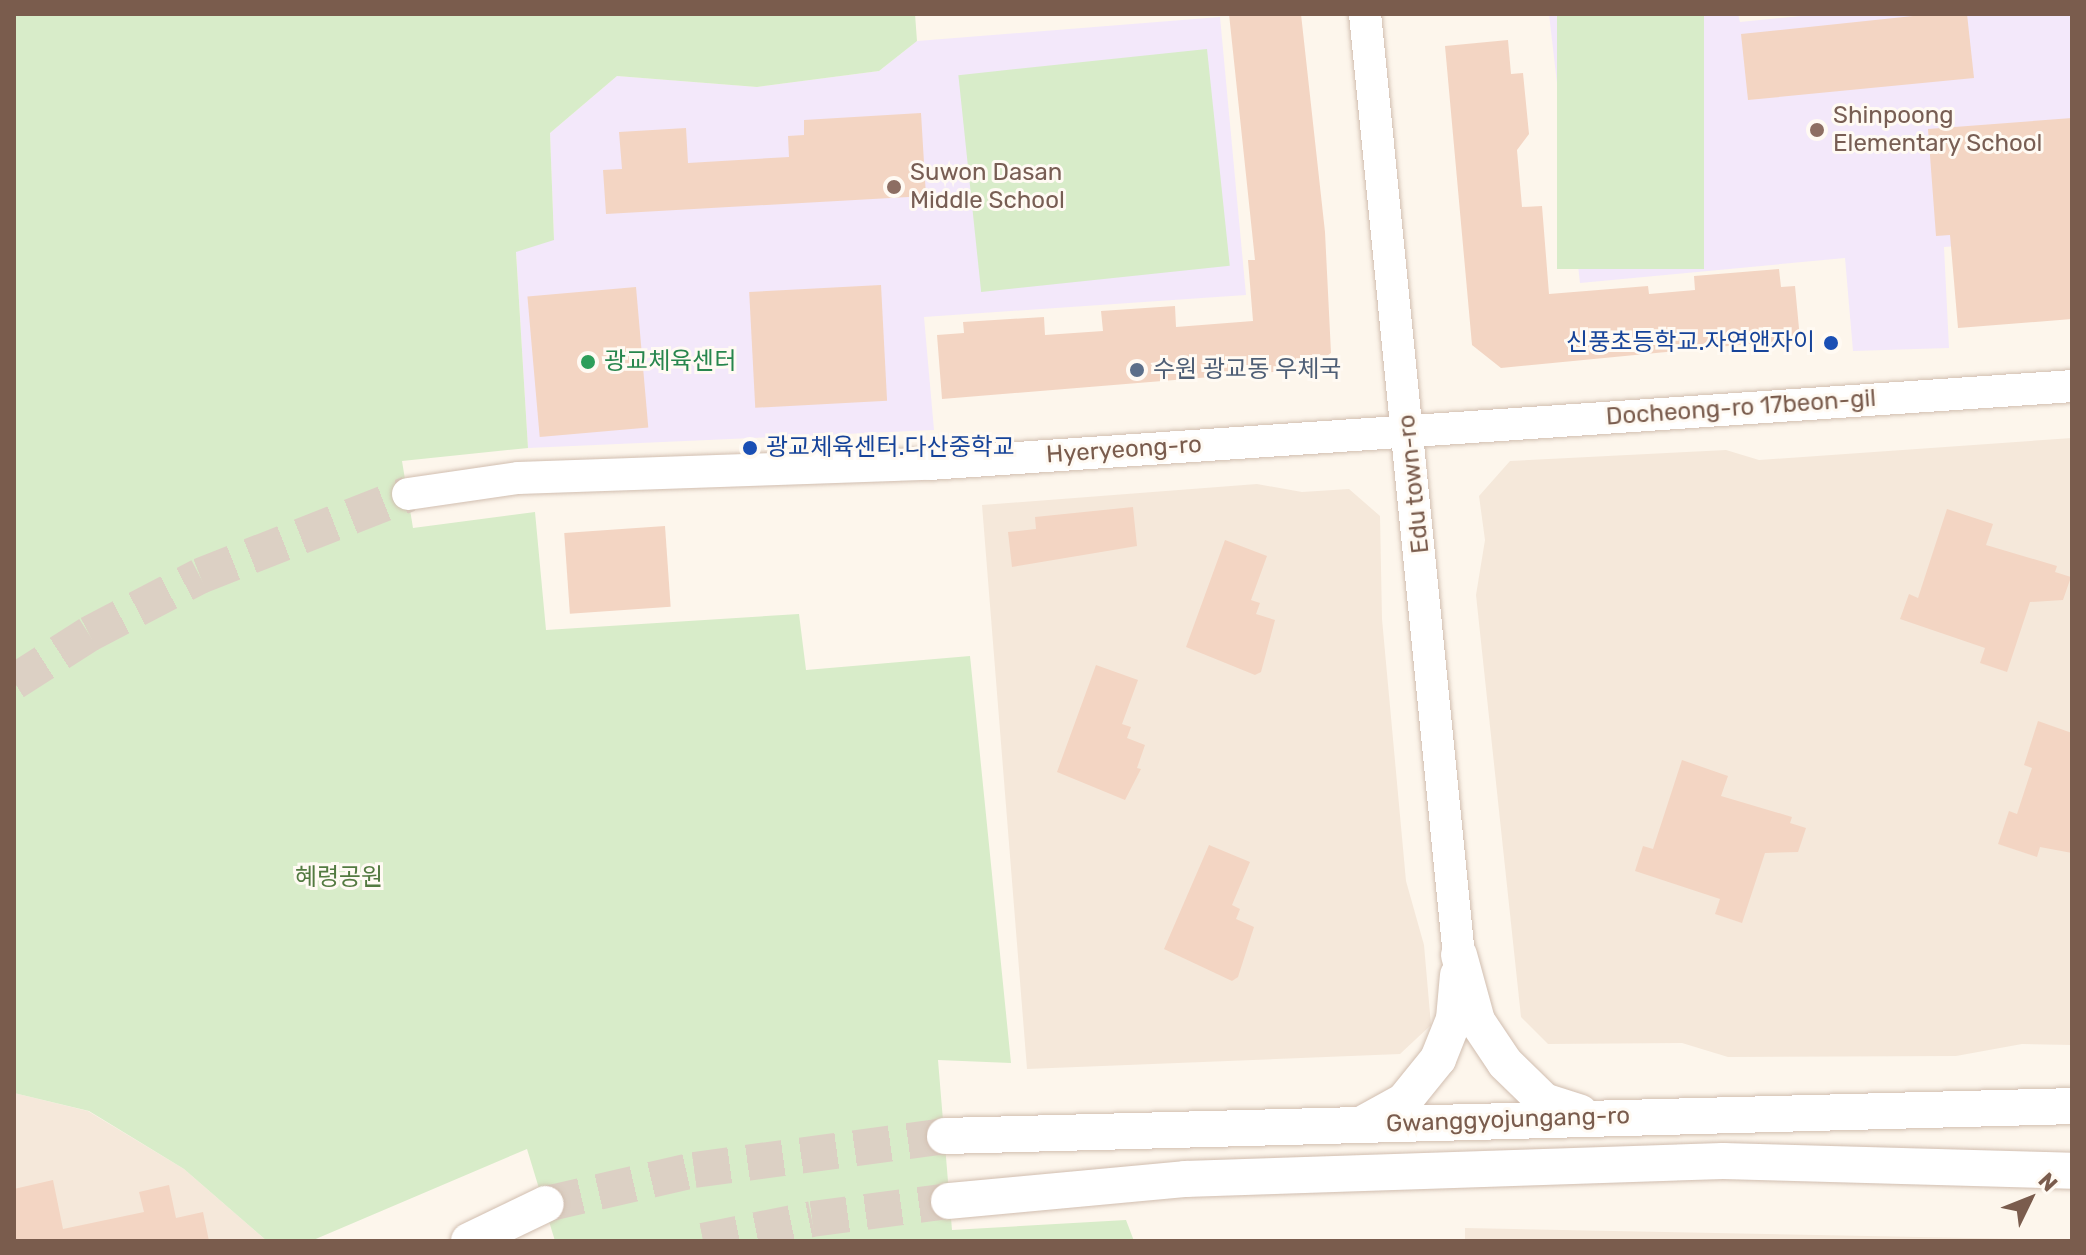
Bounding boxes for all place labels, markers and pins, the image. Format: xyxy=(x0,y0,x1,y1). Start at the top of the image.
place label: Shinpoong Elementary School xyxy=(1833,102,2043,158)
marker: Shinpoong Elementary School xyxy=(1808,121,1826,139)
place label: Suwon Dasan Middle School xyxy=(910,159,1065,215)
marker: Suwon Dasan Middle School xyxy=(885,178,903,196)
place label: 신풍초등학교.자연앤자이 xyxy=(1566,329,1815,357)
marker: 신풍초등학교.자연앤자이 xyxy=(1822,334,1840,352)
place label: 광교체육센터 xyxy=(604,348,736,376)
marker: 광교체육센터 xyxy=(579,353,597,371)
place label: 수원 광교동 우체국 xyxy=(1153,356,1341,384)
marker: 수원 광교동 우체국 xyxy=(1128,361,1146,379)
place label: 광교체육센터.다산중학교 xyxy=(766,434,1015,462)
marker: 광교체육센터.다산중학교 xyxy=(741,439,759,457)

